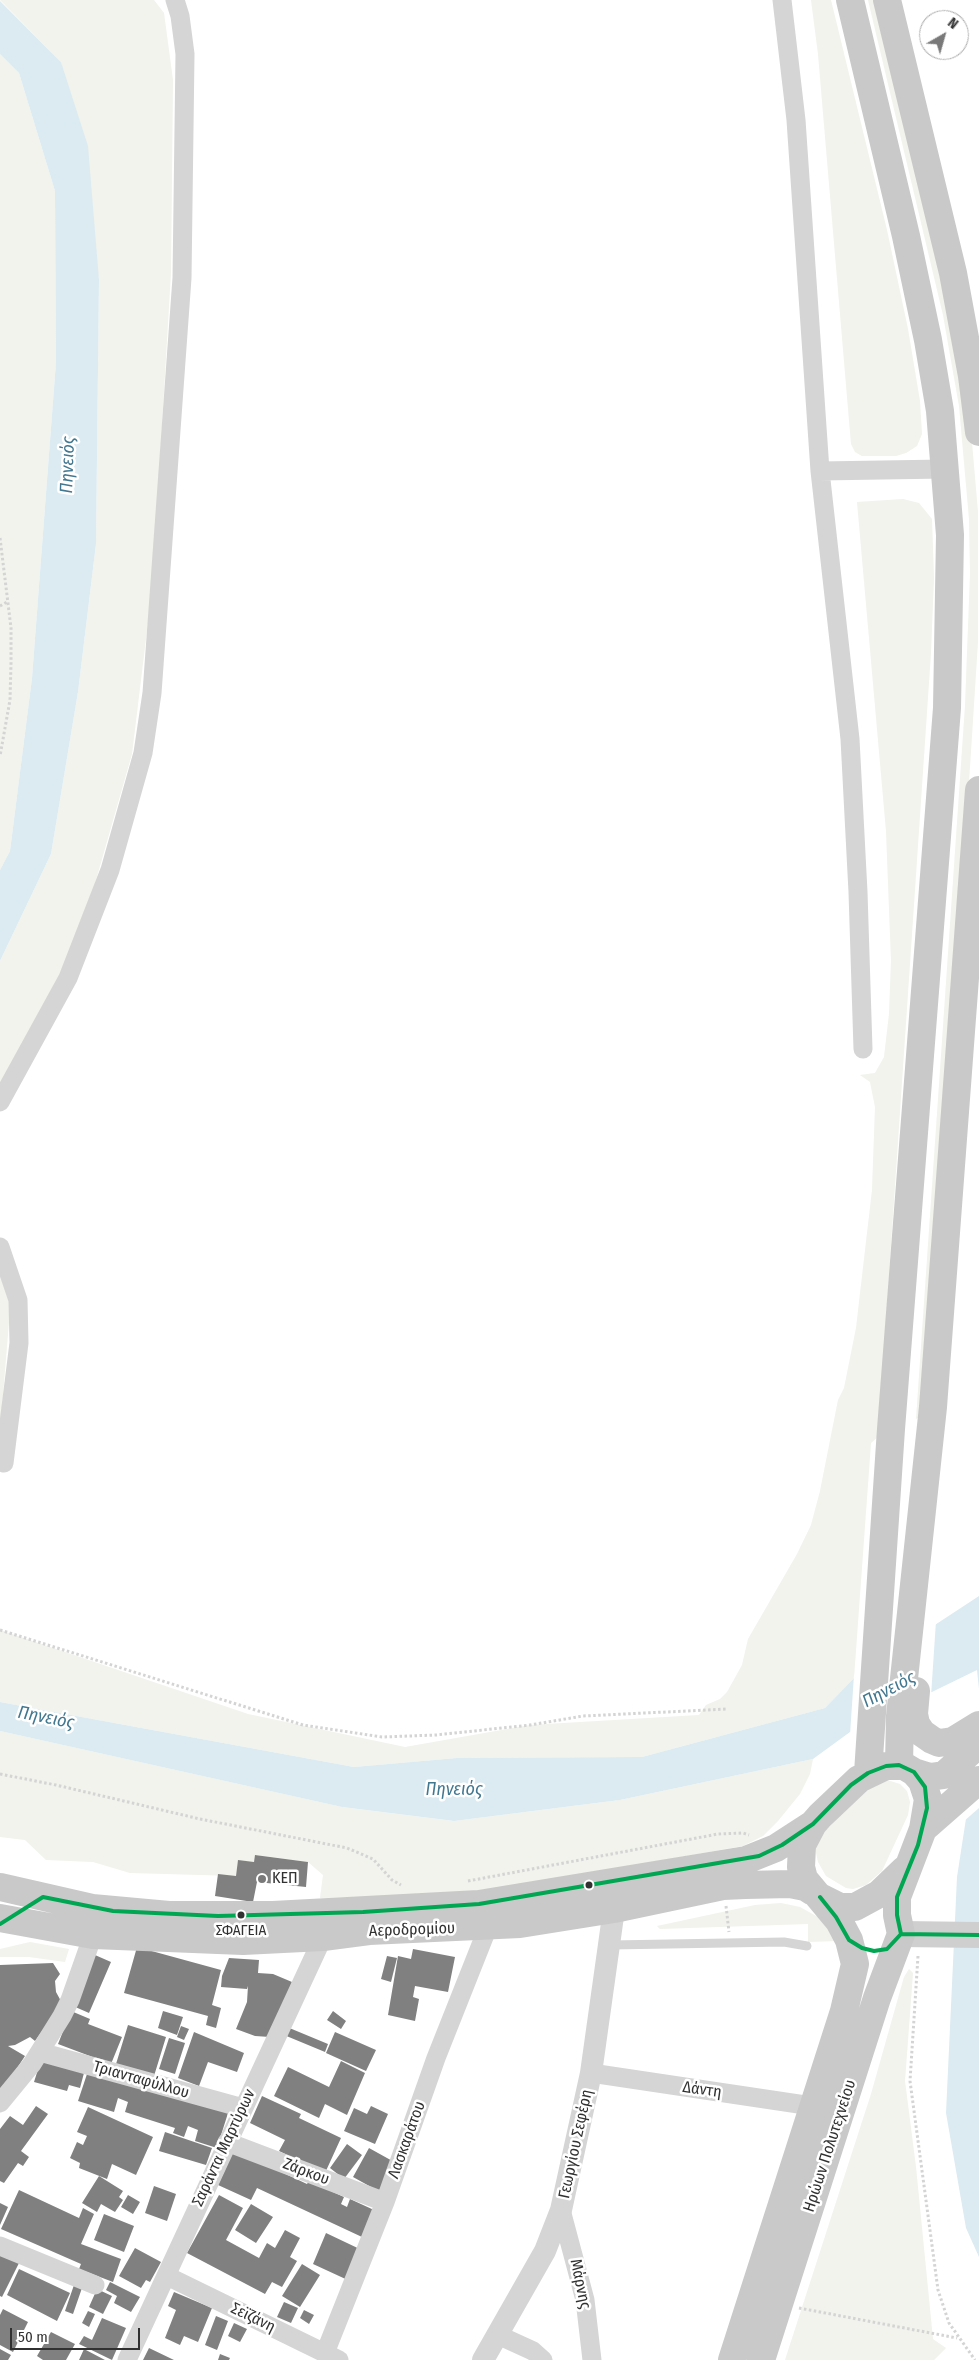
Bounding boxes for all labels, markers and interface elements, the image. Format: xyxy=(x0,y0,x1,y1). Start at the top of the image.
north arrow xyxy=(919,10,969,60)
text: N xyxy=(944,14,961,33)
water label: Πηνειός xyxy=(56,436,80,494)
water label: Πηνειός xyxy=(859,1667,919,1713)
water label: Πηνειός xyxy=(16,1702,76,1734)
water label: Πηνειός xyxy=(426,1779,482,1801)
place label: ΚΕΠ xyxy=(272,1869,298,1889)
marker: ΚΕΠ xyxy=(256,1873,268,1885)
unlabelled marker xyxy=(584,1880,594,1890)
marker: ΣΦΑΓΕΙΑ xyxy=(236,1910,246,1920)
street label: Αεροδρομίου xyxy=(369,1919,455,1941)
place label: ΣΦΑΓΕΙΑ xyxy=(216,1922,266,1940)
street label: Τριανταφύλλου xyxy=(91,2057,191,2103)
street label: Ηρώων Πολυτεχνείου xyxy=(800,2077,860,2215)
street label: Δάντη xyxy=(681,2078,723,2102)
street label: Σαράντα Μαρτύρων xyxy=(188,2086,260,2210)
street label: Γεωργίου Σεφέρη xyxy=(555,2088,597,2200)
street label: Λασκαράτου xyxy=(384,2099,430,2181)
street label: Ζάρκου xyxy=(280,2154,332,2190)
street label: Μάρνης xyxy=(565,2257,595,2311)
street label: Σεϊζάνη xyxy=(228,2299,278,2337)
scale bar xyxy=(12,2318,142,2350)
text: 50 m xyxy=(18,2328,48,2346)

